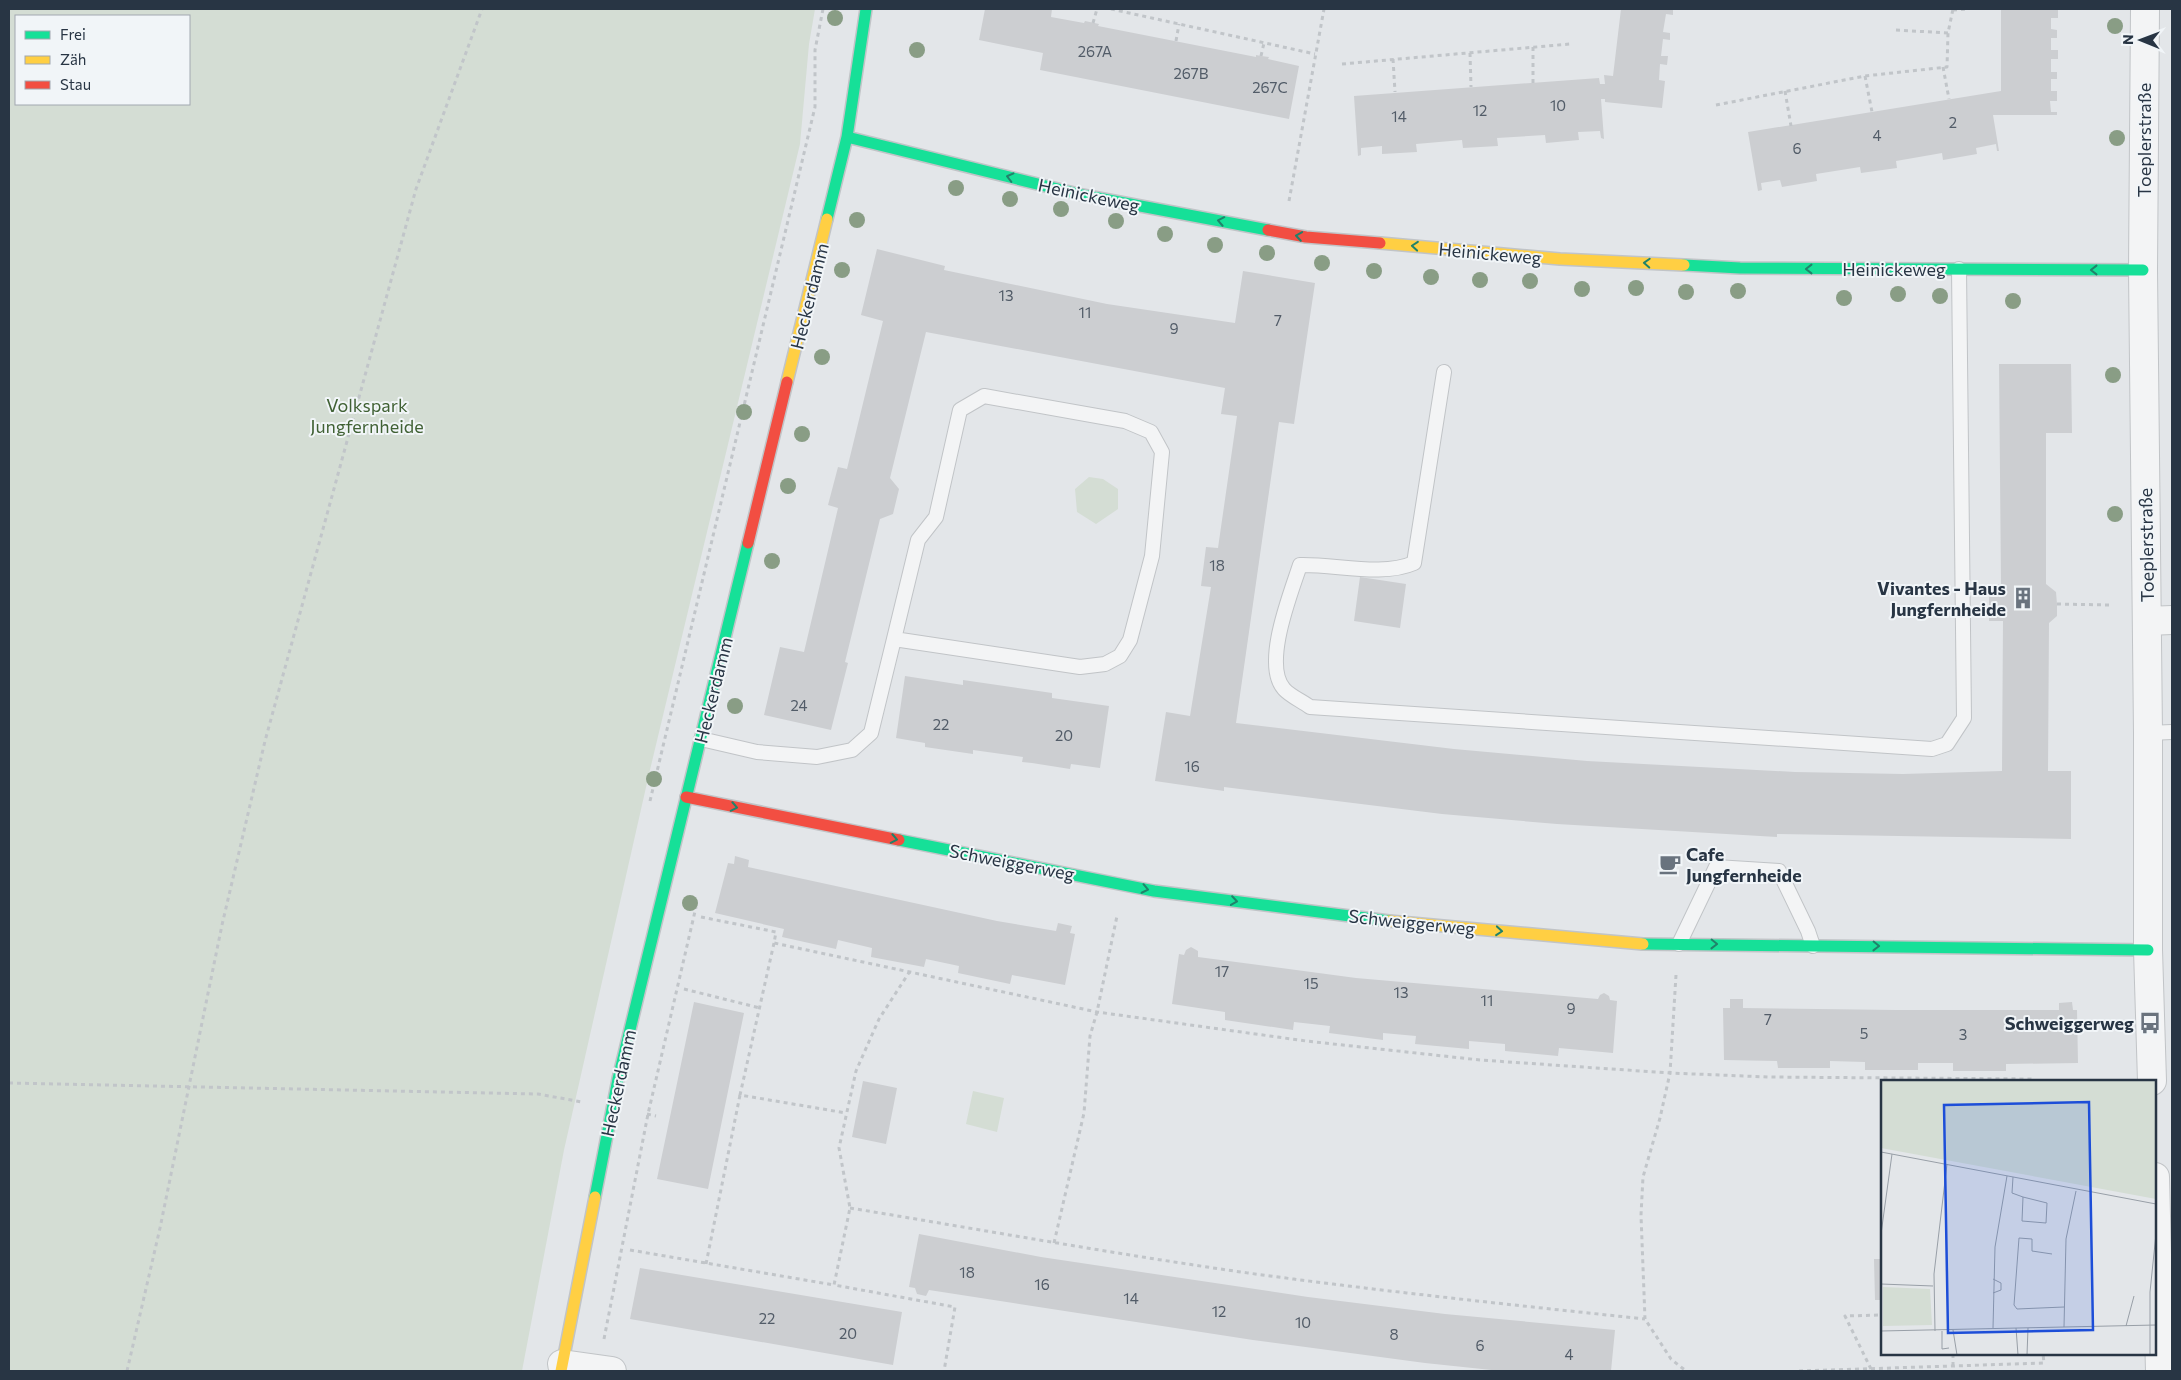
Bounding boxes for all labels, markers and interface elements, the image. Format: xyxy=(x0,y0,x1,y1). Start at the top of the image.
legend xyxy=(15,15,190,105)
north arrow xyxy=(2116,15,2166,65)
text: Frei xyxy=(60,25,86,43)
text: N xyxy=(2119,34,2136,45)
house number: 267A xyxy=(1078,42,1112,60)
text: Zäh xyxy=(60,50,86,68)
house number: 267B xyxy=(1174,64,1209,82)
text: Stau xyxy=(60,75,91,93)
house number: 267C xyxy=(1252,78,1288,96)
street label: Toeplerstraße xyxy=(2133,83,2155,197)
house number: 10 xyxy=(1550,96,1566,114)
house number: 12 xyxy=(1473,101,1487,119)
house number: 14 xyxy=(1391,107,1407,125)
house number: 2 xyxy=(1949,113,1957,131)
house number: 4 xyxy=(1873,126,1882,144)
house number: 6 xyxy=(1792,139,1802,157)
one-way arrow xyxy=(1006,172,1015,183)
street label: Heinickeweg xyxy=(1036,173,1142,217)
one-way arrow xyxy=(1216,217,1225,227)
one-way arrow xyxy=(1295,231,1303,242)
street label: Heinickeweg xyxy=(1438,238,1543,268)
street label: Heckerdamm xyxy=(785,241,833,351)
one-way arrow xyxy=(1411,241,1419,252)
one-way arrow xyxy=(1643,258,1651,269)
street label: Heinickeweg xyxy=(1842,258,1946,280)
one-way arrow xyxy=(1805,264,1812,274)
one-way arrow xyxy=(2090,265,2098,275)
house number: 13 xyxy=(999,286,1013,304)
house number: 11 xyxy=(1079,303,1091,321)
house number: 7 xyxy=(1274,311,1282,329)
house number: 9 xyxy=(1169,319,1179,337)
park label: Volkspark Jungfernheide xyxy=(310,394,424,437)
street label: Toeplerstraße xyxy=(2134,488,2158,602)
house number: 18 xyxy=(1209,556,1225,574)
place label: Vivantes - Haus Jungfernheide xyxy=(1877,577,2006,620)
building icon: Vivantes - Haus Jungfernheide xyxy=(2010,585,2036,611)
street label: Heckerdamm xyxy=(689,635,737,745)
house number: 24 xyxy=(790,696,808,714)
house number: 22 xyxy=(933,715,949,733)
house number: 20 xyxy=(1055,726,1073,744)
house number: 16 xyxy=(1184,757,1200,775)
one-way arrow xyxy=(730,801,739,811)
one-way arrow xyxy=(889,833,898,843)
street label: Schweiggerweg xyxy=(947,839,1077,885)
place label: Cafe Jungfernheide xyxy=(1686,843,1802,886)
cafe icon: Cafe Jungfernheide xyxy=(1657,851,1683,877)
one-way arrow xyxy=(1140,883,1149,893)
one-way arrow xyxy=(1230,895,1238,906)
street label: Schweiggerweg xyxy=(1348,904,1477,940)
one-way arrow xyxy=(1496,925,1504,936)
one-way arrow xyxy=(1710,939,1718,950)
one-way arrow xyxy=(1873,941,1881,952)
house number: 17 xyxy=(1215,962,1229,980)
house number: 15 xyxy=(1303,974,1319,992)
house number: 13 xyxy=(1394,983,1408,1001)
house number: 11 xyxy=(1481,991,1493,1009)
house number: 9 xyxy=(1566,999,1576,1017)
house number: 7 xyxy=(1764,1010,1772,1028)
bus stop icon: Schweiggerweg xyxy=(2137,1010,2163,1036)
place label: Schweiggerweg xyxy=(2005,1012,2134,1034)
house number: 5 xyxy=(1860,1024,1868,1042)
house number: 3 xyxy=(1959,1025,1967,1043)
street label: Heckerdamm xyxy=(596,1027,640,1139)
inset map xyxy=(1881,1080,2156,1355)
house number: 18 xyxy=(959,1263,975,1281)
house number: 16 xyxy=(1034,1275,1050,1293)
house number: 14 xyxy=(1123,1289,1139,1307)
house number: 12 xyxy=(1212,1302,1226,1320)
house number: 22 xyxy=(759,1309,775,1327)
house number: 10 xyxy=(1295,1313,1311,1331)
house number: 20 xyxy=(839,1324,857,1342)
house number: 8 xyxy=(1389,1325,1399,1343)
house number: 6 xyxy=(1475,1336,1485,1354)
house number: 4 xyxy=(1565,1345,1574,1363)

